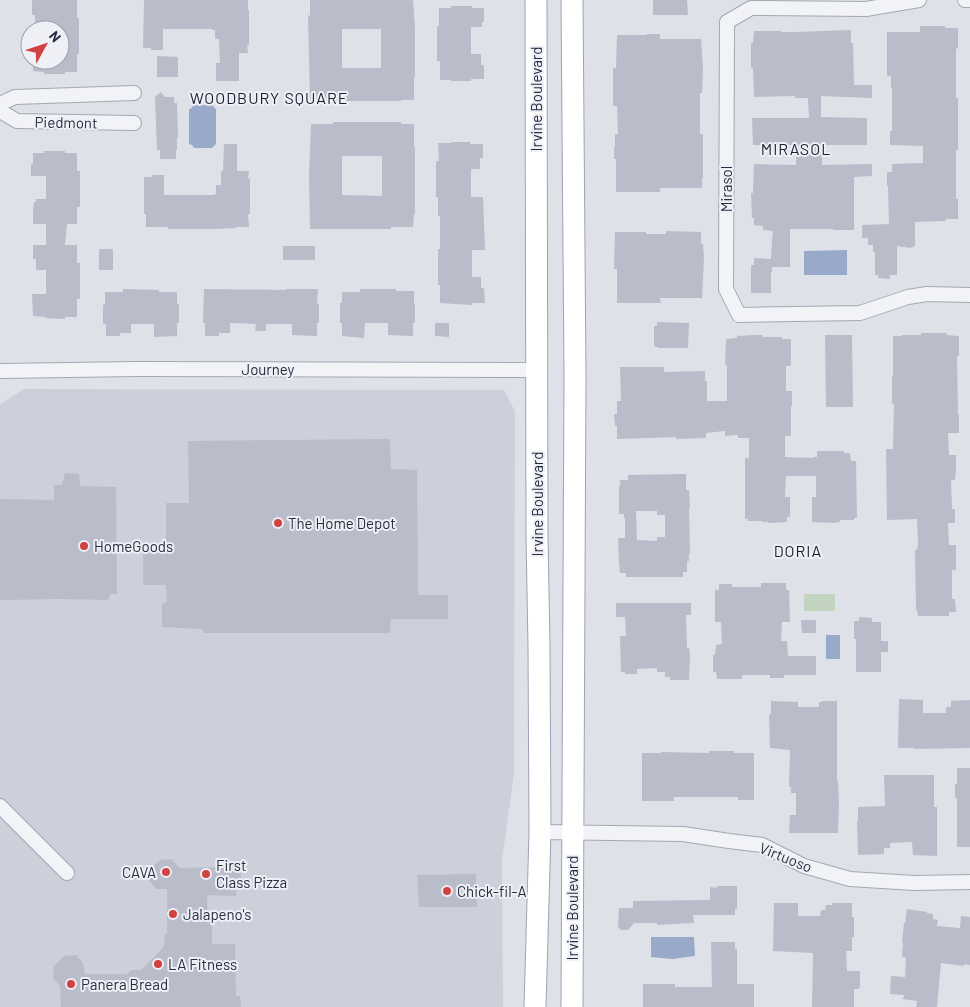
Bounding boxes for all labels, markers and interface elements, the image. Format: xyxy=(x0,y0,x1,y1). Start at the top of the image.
north arrow xyxy=(20,20,70,70)
text: N xyxy=(46,27,65,45)
street label: Irvine Boulevard xyxy=(527,47,545,151)
district label: WOODBURY SQUARE xyxy=(190,88,348,107)
street label: Piedmont xyxy=(34,112,98,132)
district label: MIRASOL xyxy=(761,139,831,158)
street label: Mirasol xyxy=(717,166,735,212)
street label: Journey xyxy=(241,360,295,378)
street label: Irvine Boulevard xyxy=(528,452,546,556)
place label: The Home Depot xyxy=(288,514,396,532)
marker: The Home Depot xyxy=(272,517,284,529)
place label: HomeGoods xyxy=(94,537,173,555)
marker: HomeGoods xyxy=(78,540,90,552)
district label: DORIA xyxy=(774,541,822,560)
street label: Virtuoso xyxy=(757,838,815,876)
place label: First Class Pizza xyxy=(216,856,287,891)
street label: Irvine Boulevard xyxy=(563,856,581,960)
place label: CAVA xyxy=(122,863,156,881)
marker: CAVA xyxy=(160,866,172,878)
marker: First Class Pizza xyxy=(200,868,212,880)
place label: Chick-fil-A xyxy=(457,882,527,900)
marker: Chick-fil-A xyxy=(441,885,453,897)
place label: Jalapeno's xyxy=(183,905,251,923)
marker: Jalapeno's xyxy=(167,908,179,920)
place label: LA Fitness xyxy=(168,955,237,973)
marker: LA Fitness xyxy=(152,958,164,970)
place label: Panera Bread xyxy=(81,975,168,993)
marker: Panera Bread xyxy=(65,978,77,990)

